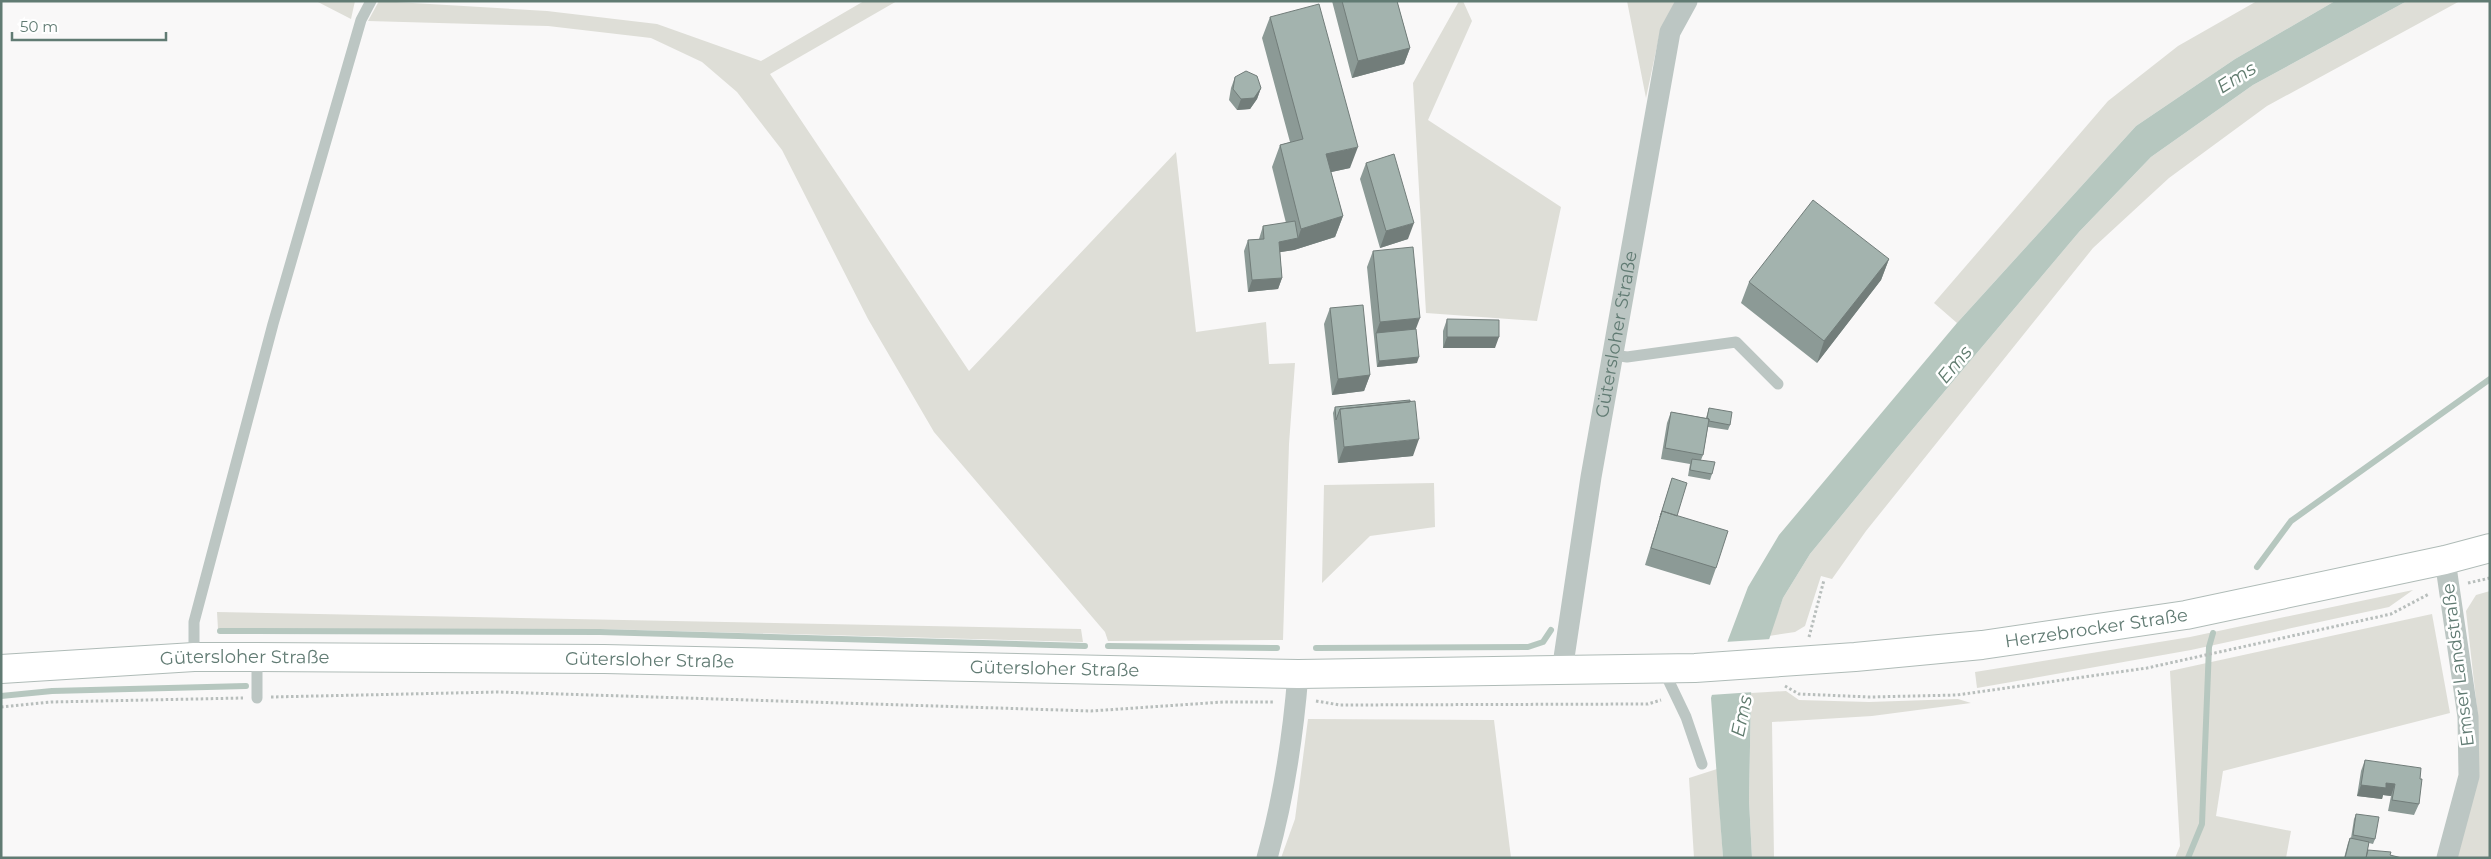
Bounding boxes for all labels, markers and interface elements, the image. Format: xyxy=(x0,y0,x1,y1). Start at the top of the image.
scale bar xyxy=(12,10,166,42)
text: 50 m xyxy=(20,17,58,36)
water label: Ems xyxy=(2212,57,2260,98)
street label: Gütersloher Straße xyxy=(1591,249,1642,420)
water label: Ems xyxy=(1932,341,1977,388)
street label: Emser Landstraße xyxy=(2437,582,2479,748)
street label: Herzebrocker Straße xyxy=(2003,604,2189,653)
street label: Gütersloher Straße xyxy=(159,646,330,670)
street label: Gütersloher Straße xyxy=(565,648,735,673)
street label: Gütersloher Straße xyxy=(970,656,1140,682)
water label: Ems xyxy=(1726,693,1757,739)

